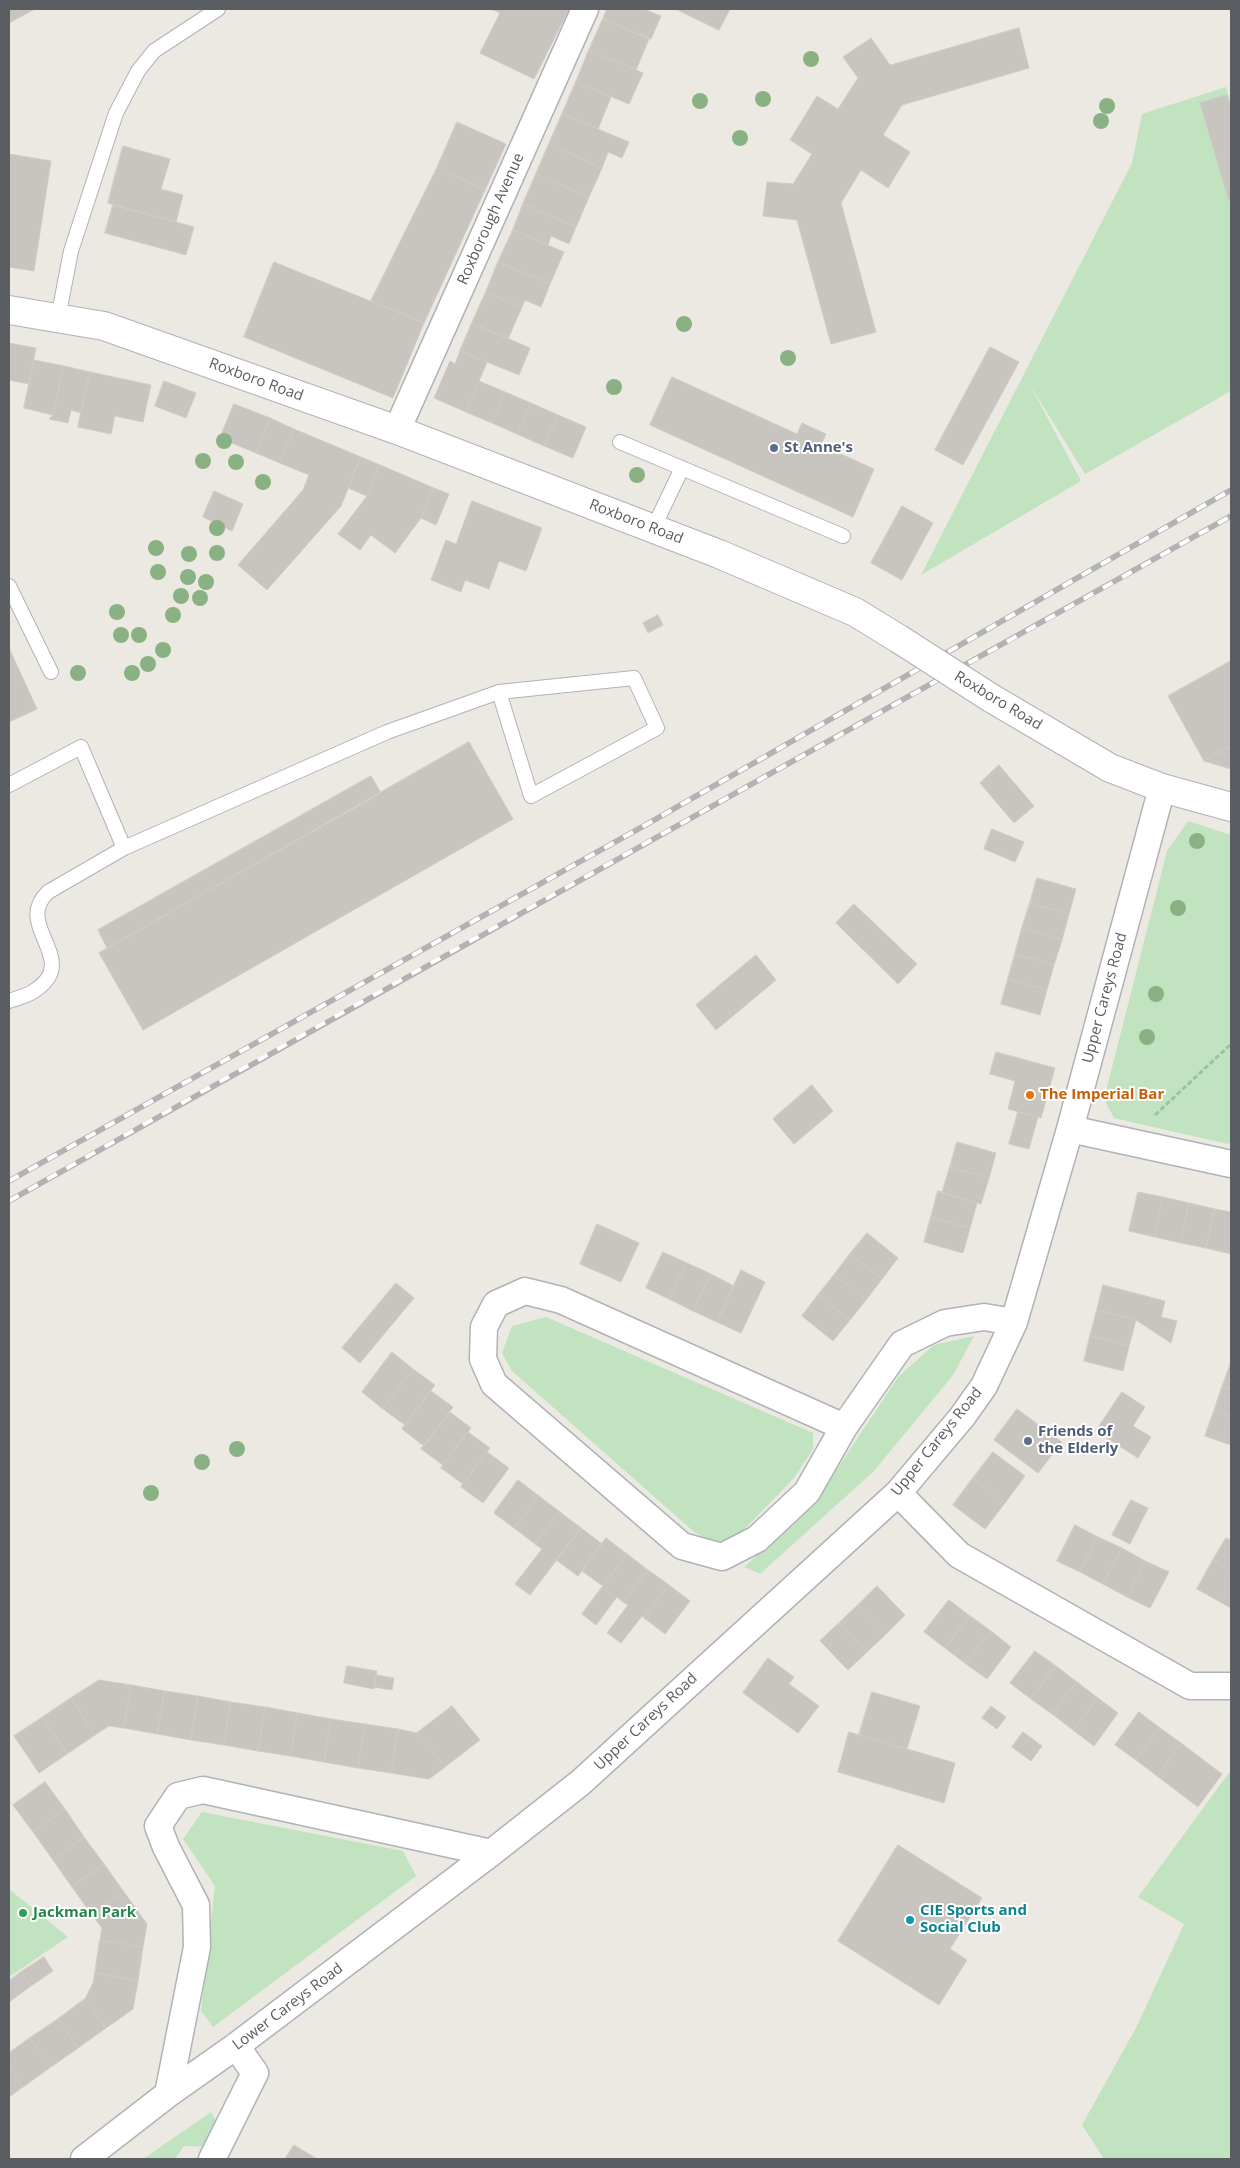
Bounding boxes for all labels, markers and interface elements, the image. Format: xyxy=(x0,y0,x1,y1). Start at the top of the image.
street label: Roxborough Avenue xyxy=(454,150,528,288)
street label: Roxboro Road xyxy=(206,355,306,405)
place label: St Anne's xyxy=(784,439,853,457)
marker: St Anne's xyxy=(768,442,780,454)
street label: Roxboro Road xyxy=(586,496,686,548)
street label: Roxboro Road xyxy=(951,668,1045,734)
street label: Upper Careys Road xyxy=(1079,931,1131,1065)
place label: The Imperial Bar xyxy=(1040,1086,1164,1104)
marker: The Imperial Bar xyxy=(1024,1089,1036,1101)
street label: Upper Careys Road xyxy=(888,1384,986,1500)
place label: Friends of the Elderly xyxy=(1038,1423,1118,1458)
marker: Friends of the Elderly xyxy=(1022,1435,1034,1447)
street label: Upper Careys Road xyxy=(591,1670,701,1774)
place label: CIE Sports and Social Club xyxy=(920,1902,1027,1937)
place label: Jackman Park xyxy=(33,1904,136,1922)
marker: Jackman Park xyxy=(17,1907,29,1919)
marker: CIE Sports and Social Club xyxy=(904,1914,916,1926)
street label: Lower Careys Road xyxy=(229,1960,347,2054)

